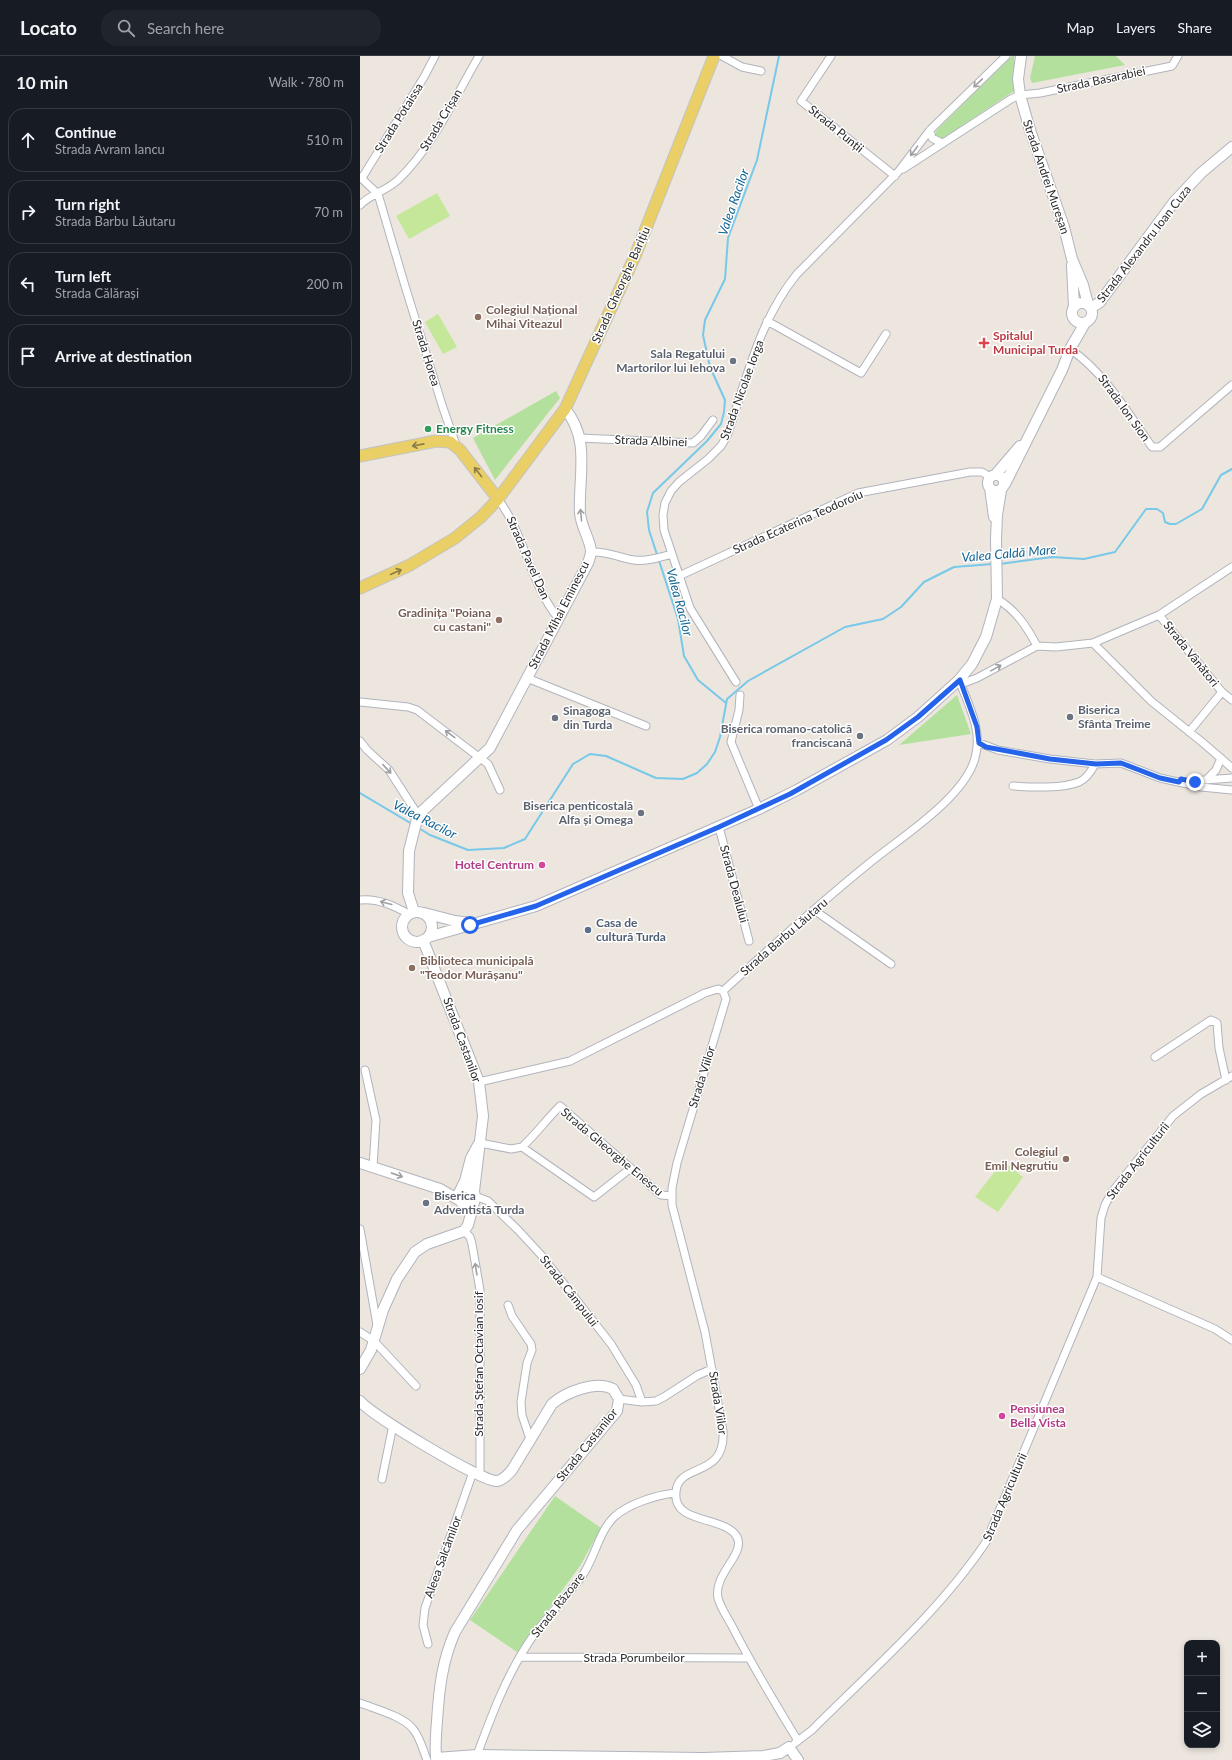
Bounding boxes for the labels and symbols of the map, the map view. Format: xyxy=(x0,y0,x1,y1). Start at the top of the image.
street label: Strada Basarabiei xyxy=(1055,63,1147,96)
one-way arrow xyxy=(973,78,983,88)
street label: Strada Potaissa xyxy=(371,80,426,155)
street label: Strada Crișan xyxy=(416,86,465,153)
street label: Strada Punții xyxy=(806,102,867,156)
street label: Strada Andrei Mureșan xyxy=(1020,118,1073,236)
one-way arrow xyxy=(910,146,919,157)
water label: Valea Racilor xyxy=(714,166,752,238)
street label: Strada Alexandru Ioan Cuza xyxy=(1093,182,1194,305)
street label: Strada Gheorghe Barițiu xyxy=(588,224,653,346)
place label: Colegiul Național Mihai Viteazul xyxy=(486,302,578,331)
marker: Colegiul Național Mihai Viteazul xyxy=(473,312,483,322)
street label: Strada Horea xyxy=(409,318,444,388)
place label: Spitalul Municipal Turda xyxy=(993,328,1078,357)
marker: Spitalul Municipal Turda xyxy=(978,337,990,349)
street label: Strada Nicolae Iorga xyxy=(716,338,767,442)
place label: Sala Regatului Martorilor lui Iehova xyxy=(616,346,725,375)
marker: Sala Regatului Martorilor lui Iehova xyxy=(728,356,738,366)
street label: Strada Ion Sion xyxy=(1095,371,1154,444)
place label: Energy Fitness xyxy=(436,421,514,436)
marker: Energy Fitness xyxy=(423,424,433,434)
street label: Strada Albinei xyxy=(614,432,688,449)
one-way arrow xyxy=(412,441,425,449)
one-way arrow xyxy=(473,466,482,477)
street label: Strada Ecaterina Teodoroiu xyxy=(730,486,865,557)
one-way arrow xyxy=(577,509,584,522)
street label: Strada Pavel Dan xyxy=(503,514,553,602)
water label: Valea Caldă Mare xyxy=(961,541,1057,565)
street label: Strada Mihai Eminescu xyxy=(525,558,592,671)
water label: Valea Racilor xyxy=(663,566,697,638)
one-way arrow xyxy=(389,568,401,575)
place label: Gradinița "Poiana cu castani" xyxy=(398,605,491,634)
marker: Gradinița "Poiana cu castani" xyxy=(494,615,504,625)
street label: Strada Vânători xyxy=(1160,618,1223,690)
one-way arrow xyxy=(990,663,1002,671)
place label: Biserica Sfânta Treime xyxy=(1078,702,1151,731)
place label: Sinagoga din Turda xyxy=(563,703,612,732)
marker: Biserica Sfânta Treime xyxy=(1065,712,1075,722)
marker: Sinagoga din Turda xyxy=(550,713,560,723)
place label: Biserica romano-catolică franciscană xyxy=(721,721,852,750)
one-way arrow xyxy=(444,730,455,738)
marker: Biserica romano-catolică franciscană xyxy=(855,731,865,741)
one-way arrow xyxy=(382,764,392,774)
route end xyxy=(1186,773,1204,791)
water label: Valea Racilor xyxy=(390,796,460,842)
place label: Biserica penticostală Alfa și Omega xyxy=(523,798,633,827)
marker: Biserica penticostală Alfa și Omega xyxy=(636,808,646,818)
street label: Strada Dealului xyxy=(717,843,752,924)
place label: Hotel Centrum xyxy=(455,857,534,872)
marker: Hotel Centrum xyxy=(537,860,547,870)
street label: Strada Barbu Lăutaru xyxy=(737,894,831,979)
one-way arrow xyxy=(380,899,393,906)
place label: Casa de cultură Turda xyxy=(596,915,666,944)
route start xyxy=(461,916,479,934)
marker: Casa de cultură Turda xyxy=(583,925,593,935)
place label: Biblioteca municipală "Teodor Murășanu" xyxy=(420,953,534,982)
marker: Biblioteca municipală "Teodor Murășanu" xyxy=(407,963,417,973)
street label: Strada Castanilor xyxy=(440,995,485,1085)
street label: Strada Viilor xyxy=(685,1043,718,1110)
street label: Strada Gheorghe Enescu xyxy=(558,1104,667,1199)
street label: Strada Agriculturii xyxy=(1103,1119,1173,1202)
place label: Colegiul Emil Negrutiu xyxy=(985,1144,1058,1173)
marker: Colegiul Emil Negrutiu xyxy=(1061,1154,1071,1164)
one-way arrow xyxy=(390,1172,403,1179)
place label: Biserica Adventistă Turda xyxy=(433,1188,524,1217)
marker: Biserica Adventistă Turda xyxy=(421,1198,431,1208)
street label: Strada Câmpului xyxy=(537,1252,602,1329)
one-way arrow xyxy=(472,1263,480,1276)
street label: Strada Ștefan Octavian Iosif xyxy=(471,1290,486,1437)
street label: Strada Viilor xyxy=(706,1370,731,1436)
place label: Pensiunea Bella Vista xyxy=(1010,1401,1066,1430)
street label: Strada Castanilor xyxy=(553,1405,621,1484)
marker: Pensiunea Bella Vista xyxy=(997,1411,1007,1421)
street label: Strada Agriculturii xyxy=(979,1450,1030,1543)
street label: Aleea Salcâmilor xyxy=(421,1513,465,1600)
street label: Strada Răzoare xyxy=(528,1569,588,1640)
street label: Strada Porumbeilor xyxy=(583,1650,685,1665)

